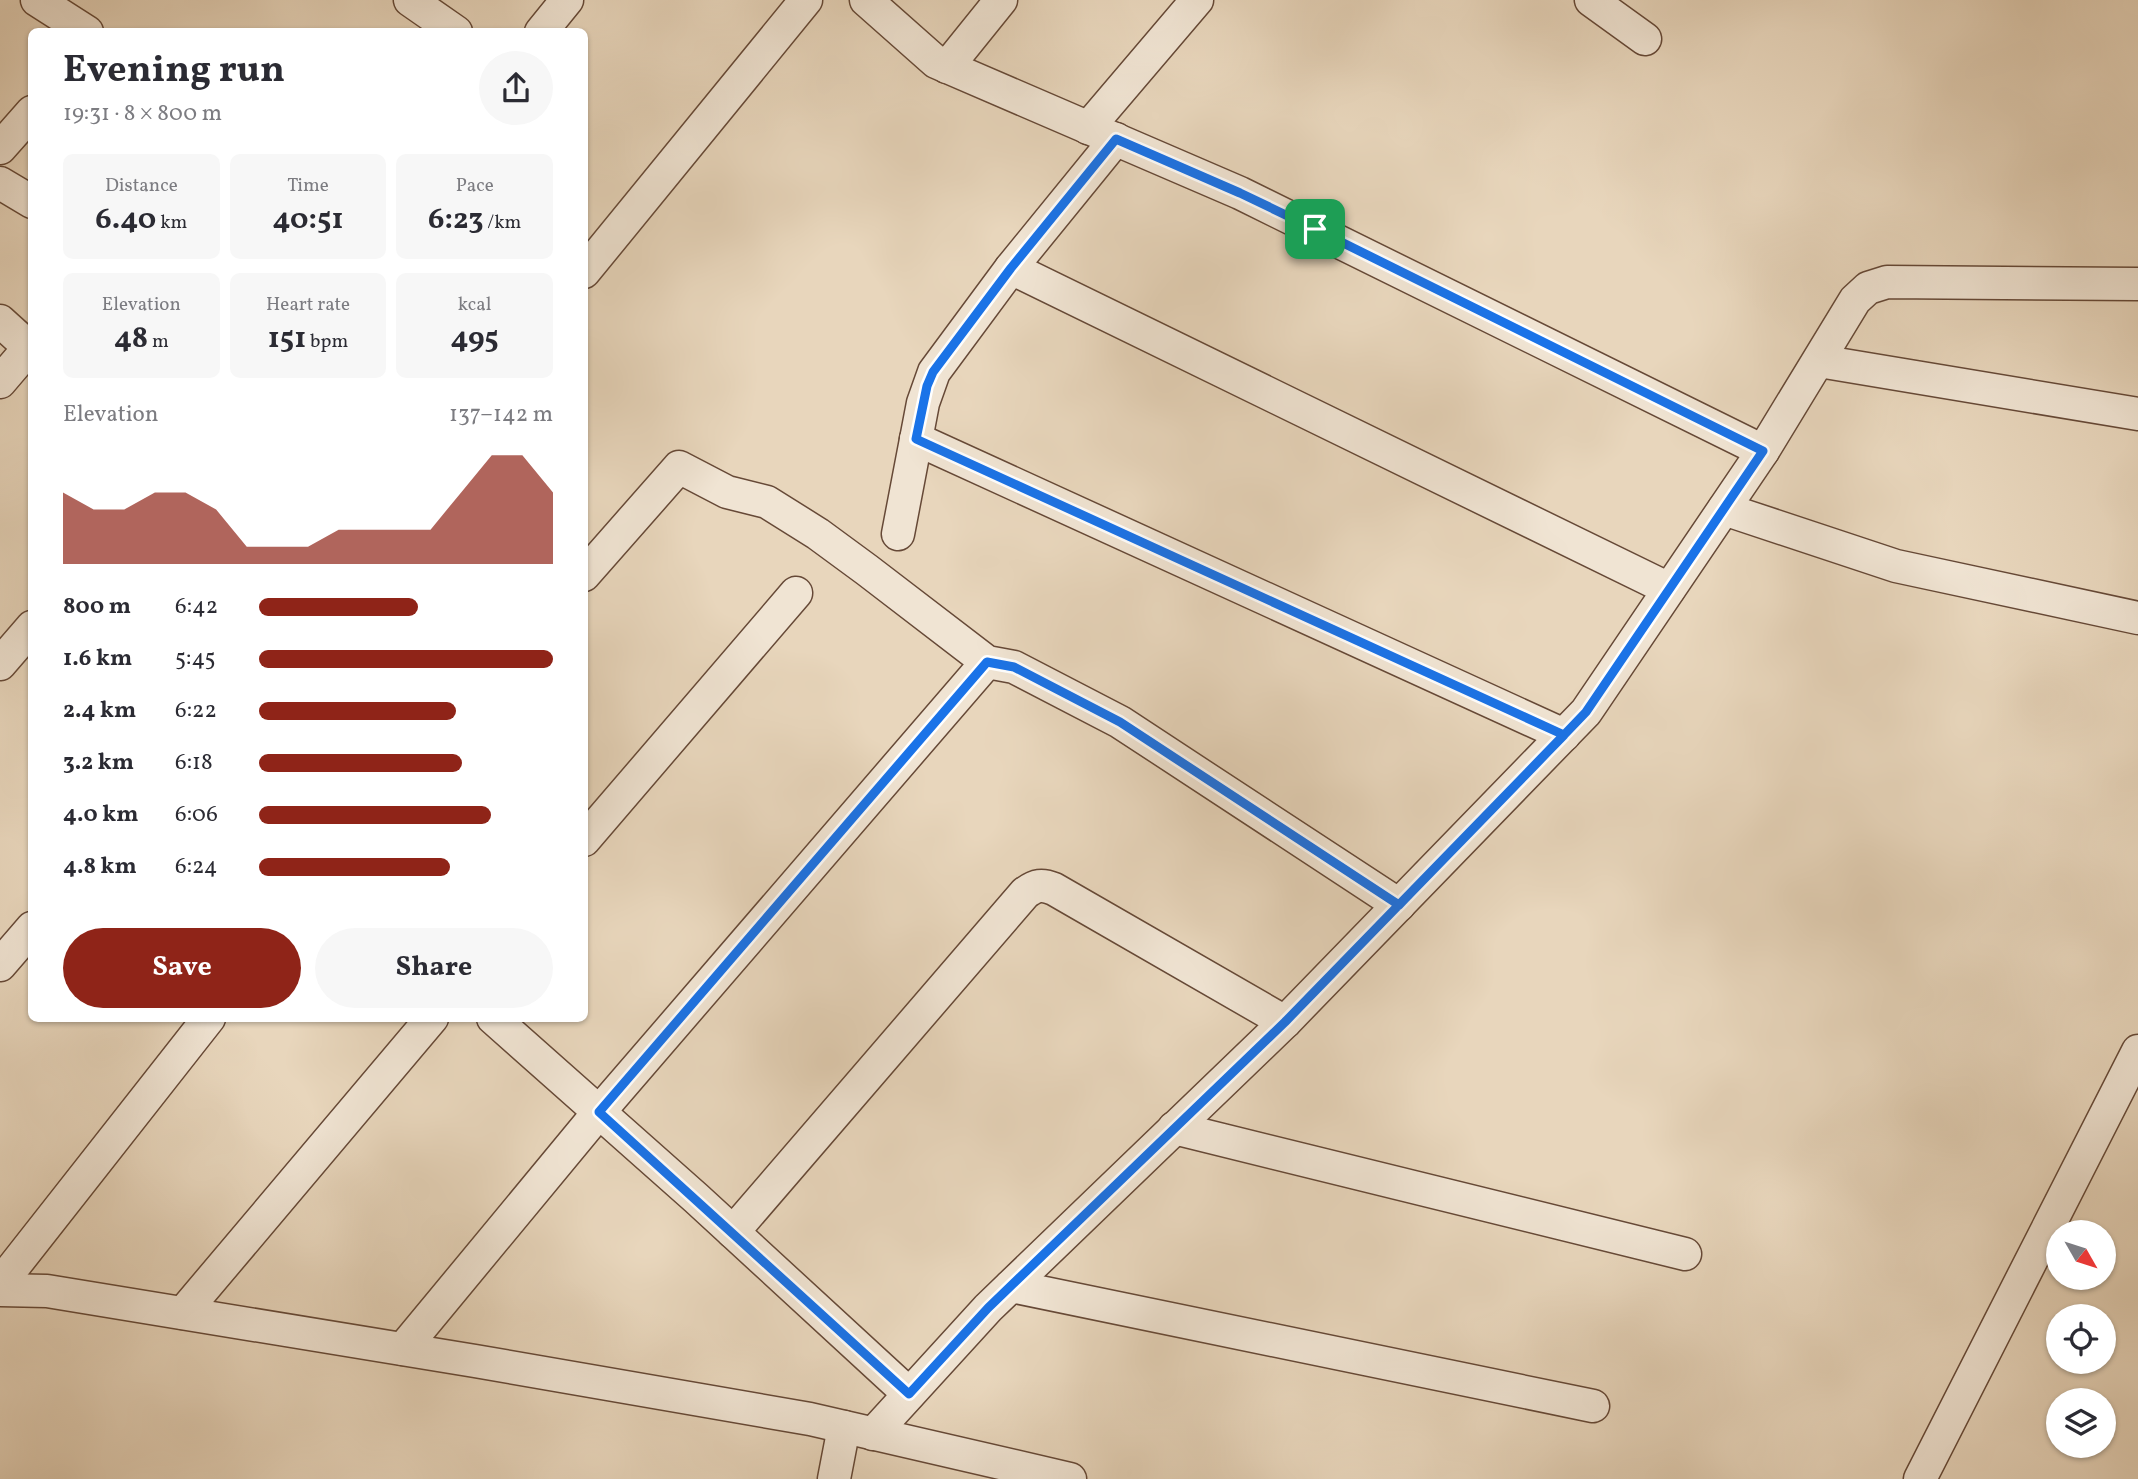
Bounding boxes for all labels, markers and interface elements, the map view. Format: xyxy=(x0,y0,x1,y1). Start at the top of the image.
text: Evening run xyxy=(63,45,285,98)
button: share xyxy=(479,51,553,125)
text: 19:31 · 8 × 800 m xyxy=(63,98,222,130)
text: Distance xyxy=(105,173,178,199)
text: Time xyxy=(287,173,329,199)
text: Pace xyxy=(456,173,494,199)
text: 6.40 xyxy=(95,199,156,241)
text: 40:51 xyxy=(272,199,344,241)
text: 6:23 xyxy=(428,199,483,241)
pin xyxy=(1285,199,1345,259)
text: km xyxy=(156,210,187,236)
text: /km xyxy=(483,210,521,236)
icon: arrive xyxy=(1296,210,1334,248)
text: Elevation xyxy=(102,292,181,318)
text: Heart rate xyxy=(266,292,350,318)
text: kcal xyxy=(458,292,492,318)
text: 48 xyxy=(114,318,148,360)
text: 151 xyxy=(268,318,306,360)
text: 495 xyxy=(451,318,499,360)
text: m xyxy=(148,329,169,355)
text: bpm xyxy=(306,329,348,355)
text: Elevation xyxy=(63,399,159,431)
text: 137–142 m xyxy=(449,399,553,431)
text: 800 m xyxy=(63,591,131,623)
text: 6:42 xyxy=(175,591,218,623)
text: 1.6 km xyxy=(63,643,132,675)
text: 5:45 xyxy=(175,643,216,675)
text: 2.4 km xyxy=(63,695,136,727)
text: 6:22 xyxy=(175,695,217,727)
text: 3.2 km xyxy=(63,747,134,779)
text: 6:18 xyxy=(175,747,213,779)
text: 4.0 km xyxy=(63,799,138,831)
text: 6:06 xyxy=(175,799,218,831)
text: 4.8 km xyxy=(63,851,137,883)
text: 6:24 xyxy=(175,851,217,883)
button: Save xyxy=(63,928,301,1008)
button: Share xyxy=(315,928,553,1008)
north arrow xyxy=(2046,1220,2116,1290)
map controls xyxy=(2046,1220,2116,1458)
button: locate xyxy=(2046,1304,2116,1374)
button: layers xyxy=(2046,1388,2116,1458)

